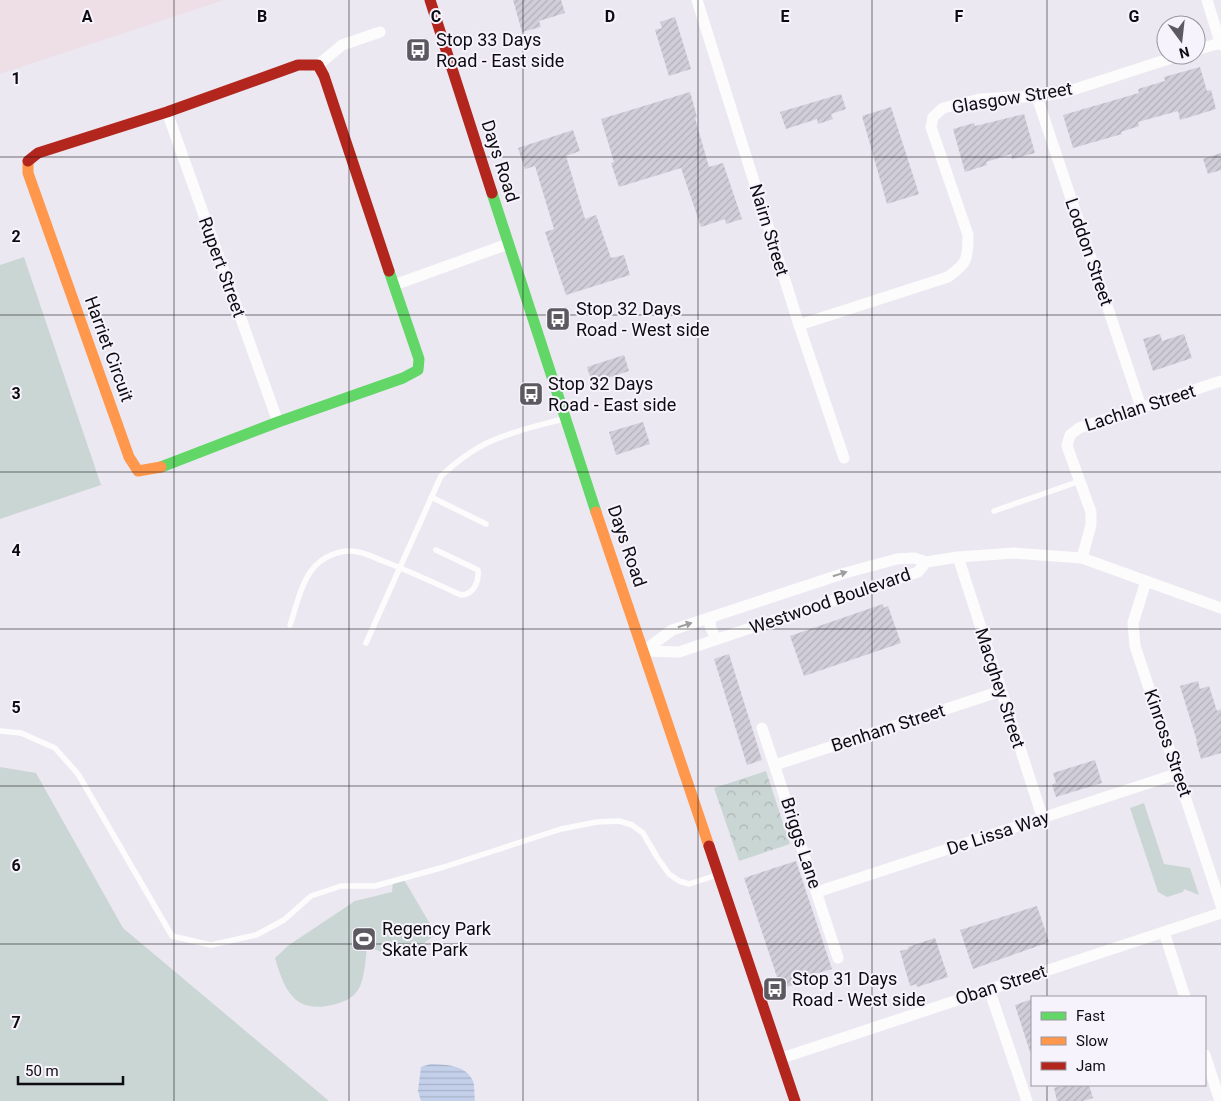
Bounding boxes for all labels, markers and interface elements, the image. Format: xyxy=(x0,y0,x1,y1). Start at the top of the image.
text: A xyxy=(82,7,93,26)
text: B xyxy=(257,7,267,26)
text: C xyxy=(431,7,441,26)
text: D xyxy=(605,7,615,26)
text: E xyxy=(781,7,790,26)
text: F xyxy=(955,7,964,26)
text: G xyxy=(1129,7,1140,26)
north arrow xyxy=(1156,15,1206,65)
place label: Stop 33 Days Road - East side xyxy=(436,29,564,71)
bus stop icon: Stop 33 Days Road - East side xyxy=(405,37,431,63)
text: N xyxy=(1178,44,1191,62)
text: 1 xyxy=(11,69,21,88)
street label: Glasgow Street xyxy=(950,78,1074,117)
street label: Days Road xyxy=(477,117,524,205)
street label: Nairn Street xyxy=(746,181,793,278)
street label: Loddon Street xyxy=(1061,195,1118,309)
street label: Rupert Street xyxy=(195,214,250,320)
text: 2 xyxy=(11,227,21,246)
street label: Harriet Circuit xyxy=(81,293,138,405)
place label: Stop 32 Days Road - West side xyxy=(576,298,709,340)
bus stop icon: Stop 32 Days Road - West side xyxy=(545,306,571,332)
place label: Stop 32 Days Road - East side xyxy=(548,373,676,415)
street label: Lachlan Street xyxy=(1082,380,1198,435)
bus stop icon: Stop 32 Days Road - East side xyxy=(518,381,544,407)
text: 3 xyxy=(11,384,21,403)
street label: Days Road xyxy=(604,502,651,589)
text: 4 xyxy=(11,541,21,560)
street label: Westwood Boulevard xyxy=(747,563,913,638)
one-way arrow xyxy=(832,570,847,578)
one-way arrow xyxy=(678,621,693,629)
street label: Macghey Street xyxy=(971,625,1030,751)
street label: Kinross Street xyxy=(1140,686,1197,799)
text: 5 xyxy=(11,698,21,717)
street label: Benham Street xyxy=(828,699,947,756)
street label: Briggs Lane xyxy=(777,795,826,891)
street label: De Lissa Way xyxy=(944,806,1052,859)
text: 6 xyxy=(11,856,21,875)
place label: Regency Park Skate Park xyxy=(382,918,492,960)
sports icon: Regency Park Skate Park xyxy=(351,926,377,952)
street label: Oban Street xyxy=(953,960,1049,1009)
place label: Stop 31 Days Road - West side xyxy=(792,968,925,1010)
bus stop icon: Stop 31 Days Road - West side xyxy=(762,976,788,1002)
legend xyxy=(1031,996,1206,1086)
text: Fast xyxy=(1076,1007,1105,1025)
text: 7 xyxy=(11,1013,21,1032)
text: Slow xyxy=(1076,1032,1108,1050)
scale bar xyxy=(18,1054,122,1086)
text: Jam xyxy=(1076,1057,1106,1075)
text: 50 m xyxy=(25,1062,59,1080)

